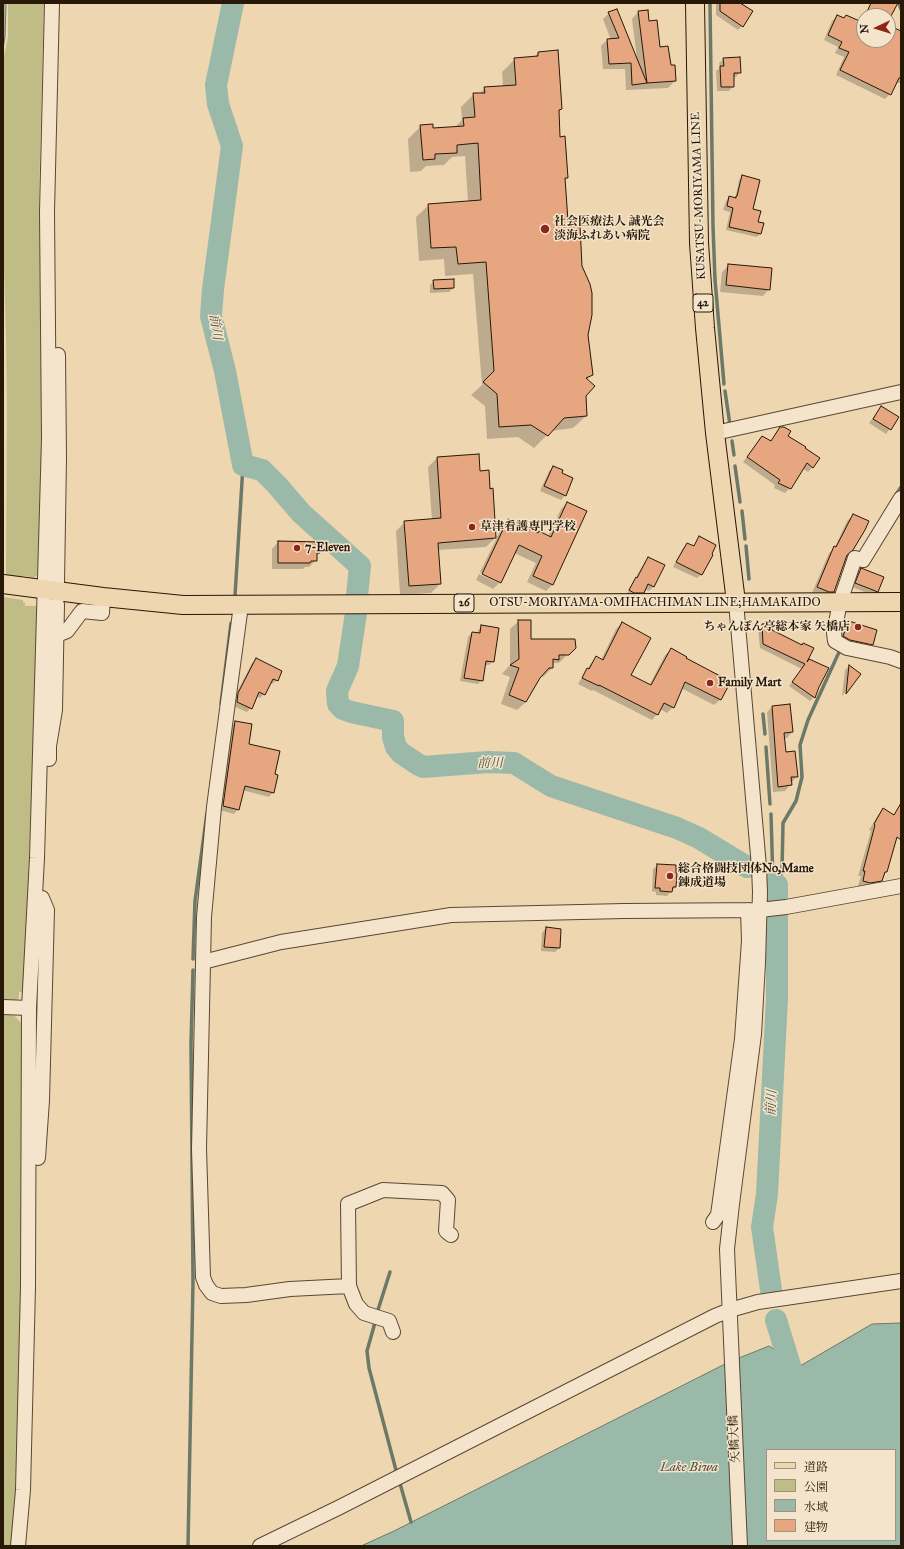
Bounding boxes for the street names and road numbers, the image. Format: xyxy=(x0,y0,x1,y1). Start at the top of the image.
street label: KUSATSU-MORIYAMA LINE xyxy=(689,112,709,280)
road number: 42 xyxy=(693,294,713,312)
road number: 26 xyxy=(454,594,474,612)
street label: OTSU-MORIYAMA-OMIHACHIMAN LINE;HAMAKAIDO xyxy=(489,596,821,610)
street label: 矢橋大橋 xyxy=(727,1415,743,1463)

